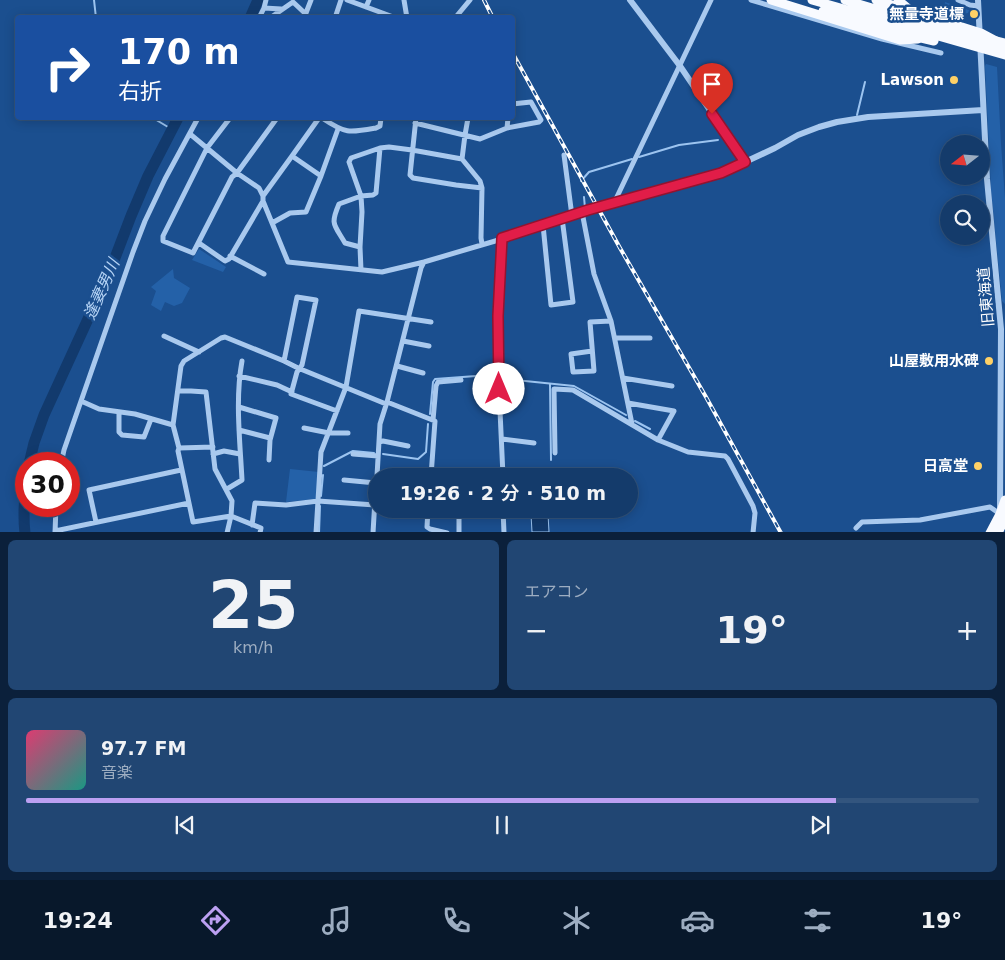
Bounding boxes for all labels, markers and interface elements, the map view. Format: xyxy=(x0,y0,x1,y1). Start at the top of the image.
place label: 無量寺道標 xyxy=(889,5,964,23)
marker: 無量寺道標 xyxy=(968,8,980,20)
text: 170 m xyxy=(118,32,240,72)
icon: right xyxy=(35,35,100,100)
pin xyxy=(691,63,733,114)
icon: arrive xyxy=(698,70,726,98)
place label: Lawson xyxy=(881,71,944,89)
marker: Lawson xyxy=(948,74,960,86)
text: 右折 xyxy=(118,79,162,104)
north arrow xyxy=(940,135,990,185)
map controls xyxy=(940,135,990,245)
button: search xyxy=(940,195,990,245)
water label: 逢妻男川 xyxy=(80,254,124,322)
street label: 旧東海道 xyxy=(974,266,998,328)
place label: 山屋敷用水碑 xyxy=(889,352,979,370)
marker: 山屋敷用水碑 xyxy=(983,355,995,367)
position arrow xyxy=(472,362,524,414)
speed limit sign: 30 xyxy=(15,452,80,517)
place label: 日高堂 xyxy=(923,457,968,475)
marker: 日高堂 xyxy=(972,460,984,472)
text: 19:26 · 2 分 · 510 m xyxy=(400,482,606,504)
text: 25 xyxy=(208,568,298,643)
text: エアコン xyxy=(525,582,589,601)
text: 19° xyxy=(716,608,788,652)
text: − xyxy=(525,614,548,647)
text: + xyxy=(956,614,979,647)
text: km/h xyxy=(233,638,273,657)
text: 97.7 FM xyxy=(101,737,186,759)
text: 音楽 xyxy=(101,763,133,782)
icon: previous xyxy=(171,811,199,839)
icon: pause xyxy=(488,811,516,839)
icon: next xyxy=(806,811,834,839)
icon: directions xyxy=(198,903,233,938)
icon: music xyxy=(319,903,354,938)
icon: phone xyxy=(439,903,474,938)
icon: climate xyxy=(559,903,594,938)
icon: car xyxy=(680,903,715,938)
icon: filters xyxy=(800,903,835,938)
text: 19:24 xyxy=(43,908,113,933)
text: 19° xyxy=(921,908,962,933)

